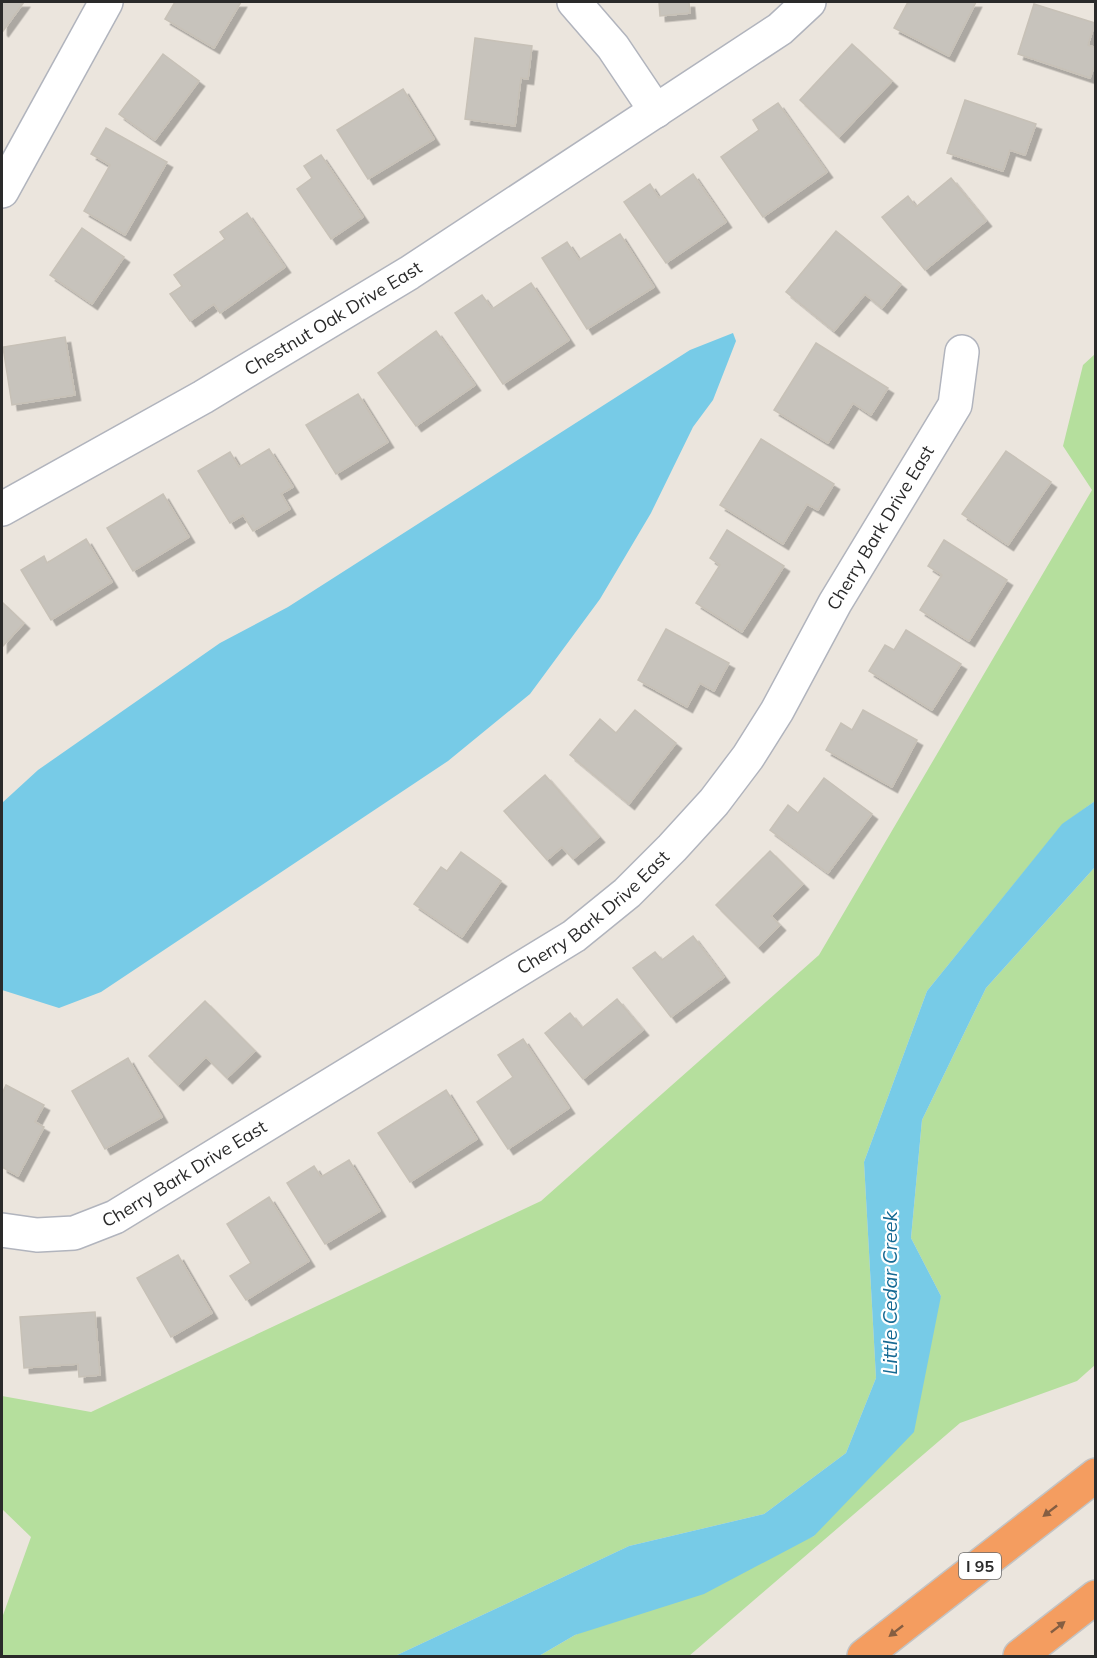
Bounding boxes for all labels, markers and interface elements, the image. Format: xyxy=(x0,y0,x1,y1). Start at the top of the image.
street label: Chestnut Oak Drive East xyxy=(240,256,426,380)
street label: Cherry Bark Drive East xyxy=(821,441,939,614)
street label: Cherry Bark Drive East xyxy=(512,845,674,979)
street label: Cherry Bark Drive East xyxy=(99,1115,271,1232)
water label: Little Cedar Creek xyxy=(877,1211,902,1375)
one-way arrow xyxy=(1042,1504,1057,1516)
road number: I 95 xyxy=(959,1553,1001,1579)
one-way arrow xyxy=(1050,1620,1066,1633)
one-way arrow xyxy=(889,1625,904,1637)

